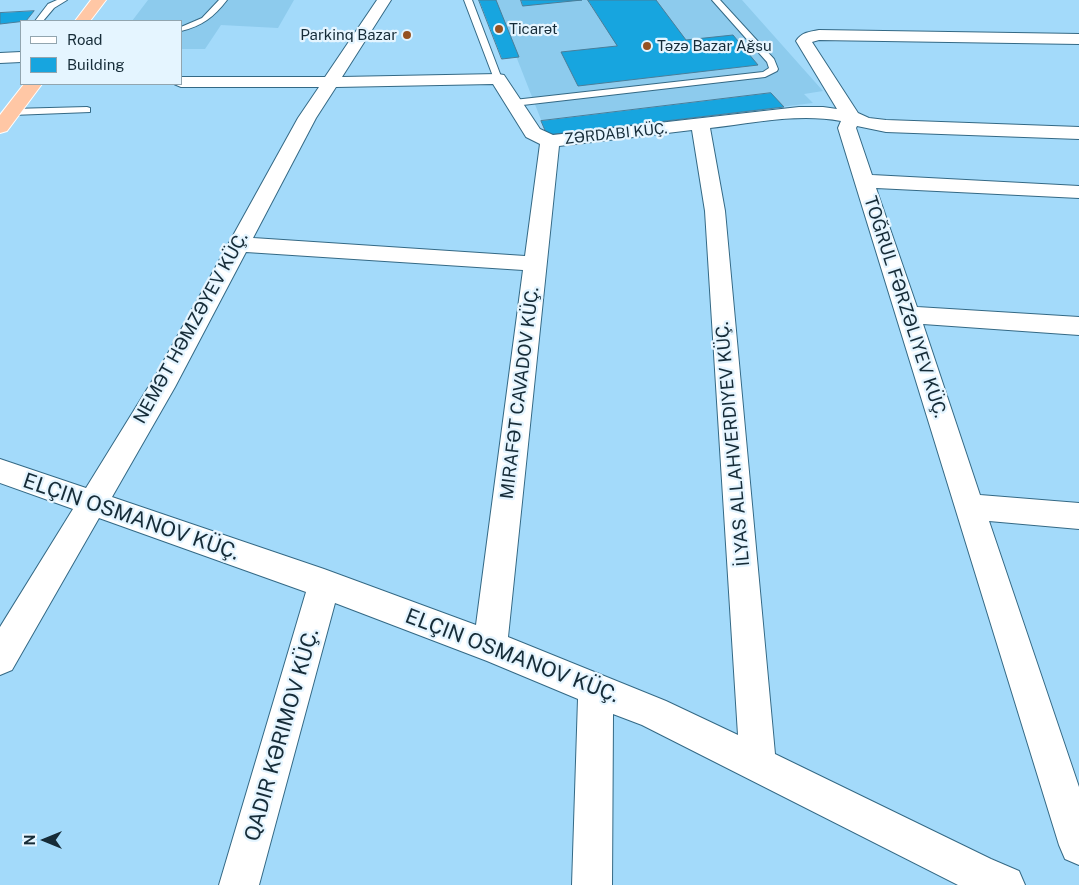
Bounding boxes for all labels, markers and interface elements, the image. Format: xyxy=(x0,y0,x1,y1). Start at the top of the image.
legend xyxy=(20,20,182,85)
place label: Ticarət xyxy=(509,20,558,38)
marker: Ticarət xyxy=(493,23,505,35)
place label: Parkinq Bazar xyxy=(300,26,397,44)
marker: Parkinq Bazar xyxy=(401,29,413,41)
text: Road xyxy=(67,31,103,48)
place label: Təzə Bazar Ağsu xyxy=(657,37,772,55)
marker: Təzə Bazar Ağsu xyxy=(641,40,653,52)
text: Building xyxy=(67,56,125,73)
street label: ZƏRDABI KÜÇ. xyxy=(564,120,668,148)
street label: TOĞRUL FƏRZƏLIYEV KÜÇ. xyxy=(859,193,951,421)
street label: NEMƏT HƏMZƏYEV KÜÇ. xyxy=(129,228,253,428)
street label: MIRAFƏT CAVADOV KÜÇ. xyxy=(496,286,544,500)
street label: İLYAS ALLAHVERDIYEV KÜÇ. xyxy=(712,321,754,567)
street label: ELÇIN OSMANOV KÜÇ. xyxy=(20,468,242,566)
street label: ELÇIN OSMANOV KÜÇ. xyxy=(402,604,622,708)
street label: QADIR KƏRIMOV KÜÇ. xyxy=(240,626,324,844)
north arrow xyxy=(20,815,70,865)
text: N xyxy=(22,835,38,845)

